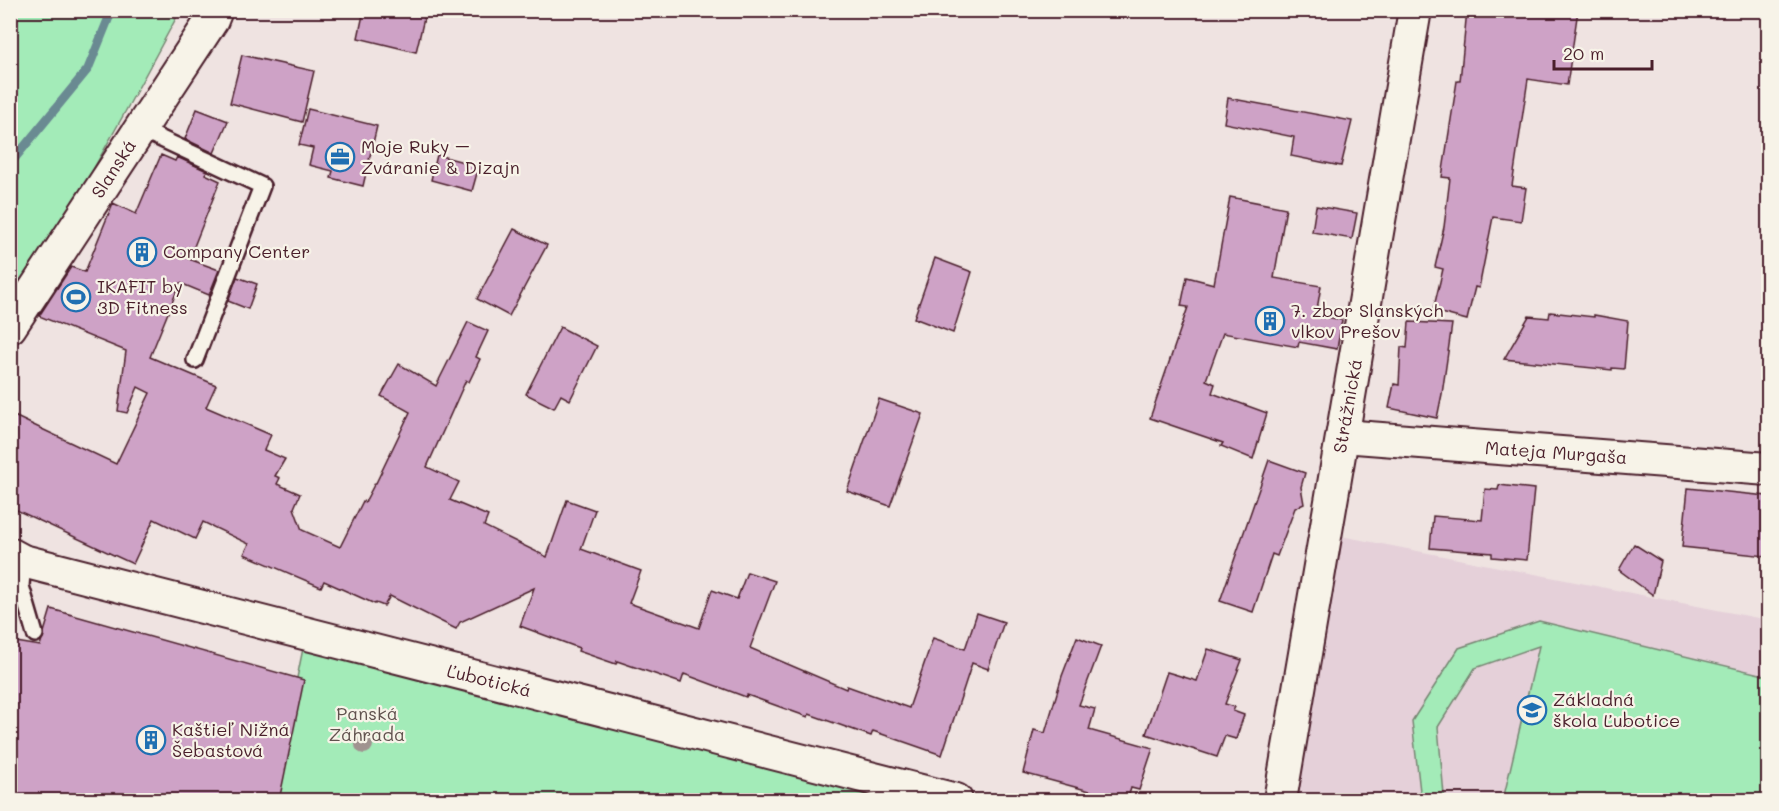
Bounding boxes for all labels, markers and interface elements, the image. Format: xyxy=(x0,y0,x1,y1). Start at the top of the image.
scale bar xyxy=(1554,33,1652,71)
text: 20 m xyxy=(1563,41,1604,65)
place label: Moje Ruky – Zváranie & Dizajn xyxy=(361,134,520,179)
street label: Slanská xyxy=(85,135,141,202)
office icon: Moje Ruky – Zváranie & Dizajn xyxy=(324,141,356,173)
building icon: Company Center xyxy=(126,236,158,268)
place label: Company Center xyxy=(163,239,310,263)
place label: IKAFIT by 3D Fitness xyxy=(97,274,188,319)
sports icon: IKAFIT by 3D Fitness xyxy=(60,281,92,313)
place label: 7. zbor Slanských vlkov Prešov xyxy=(1291,298,1443,343)
building icon: 7. zbor Slanských vlkov Prešov xyxy=(1254,305,1286,337)
street label: Strážnická xyxy=(1327,357,1367,455)
street label: Mateja Murgaša xyxy=(1484,435,1628,469)
street label: Ľubotická xyxy=(444,658,534,702)
place label: Základná škola Ľubotice xyxy=(1553,687,1680,732)
school or university icon: Základná škola Ľubotice xyxy=(1516,694,1548,726)
park label: Panská Záhrada xyxy=(329,701,405,746)
place label: Kaštieľ Nižná Šebastová xyxy=(172,717,290,762)
building icon: Kaštieľ Nižná Šebastová xyxy=(135,724,167,756)

